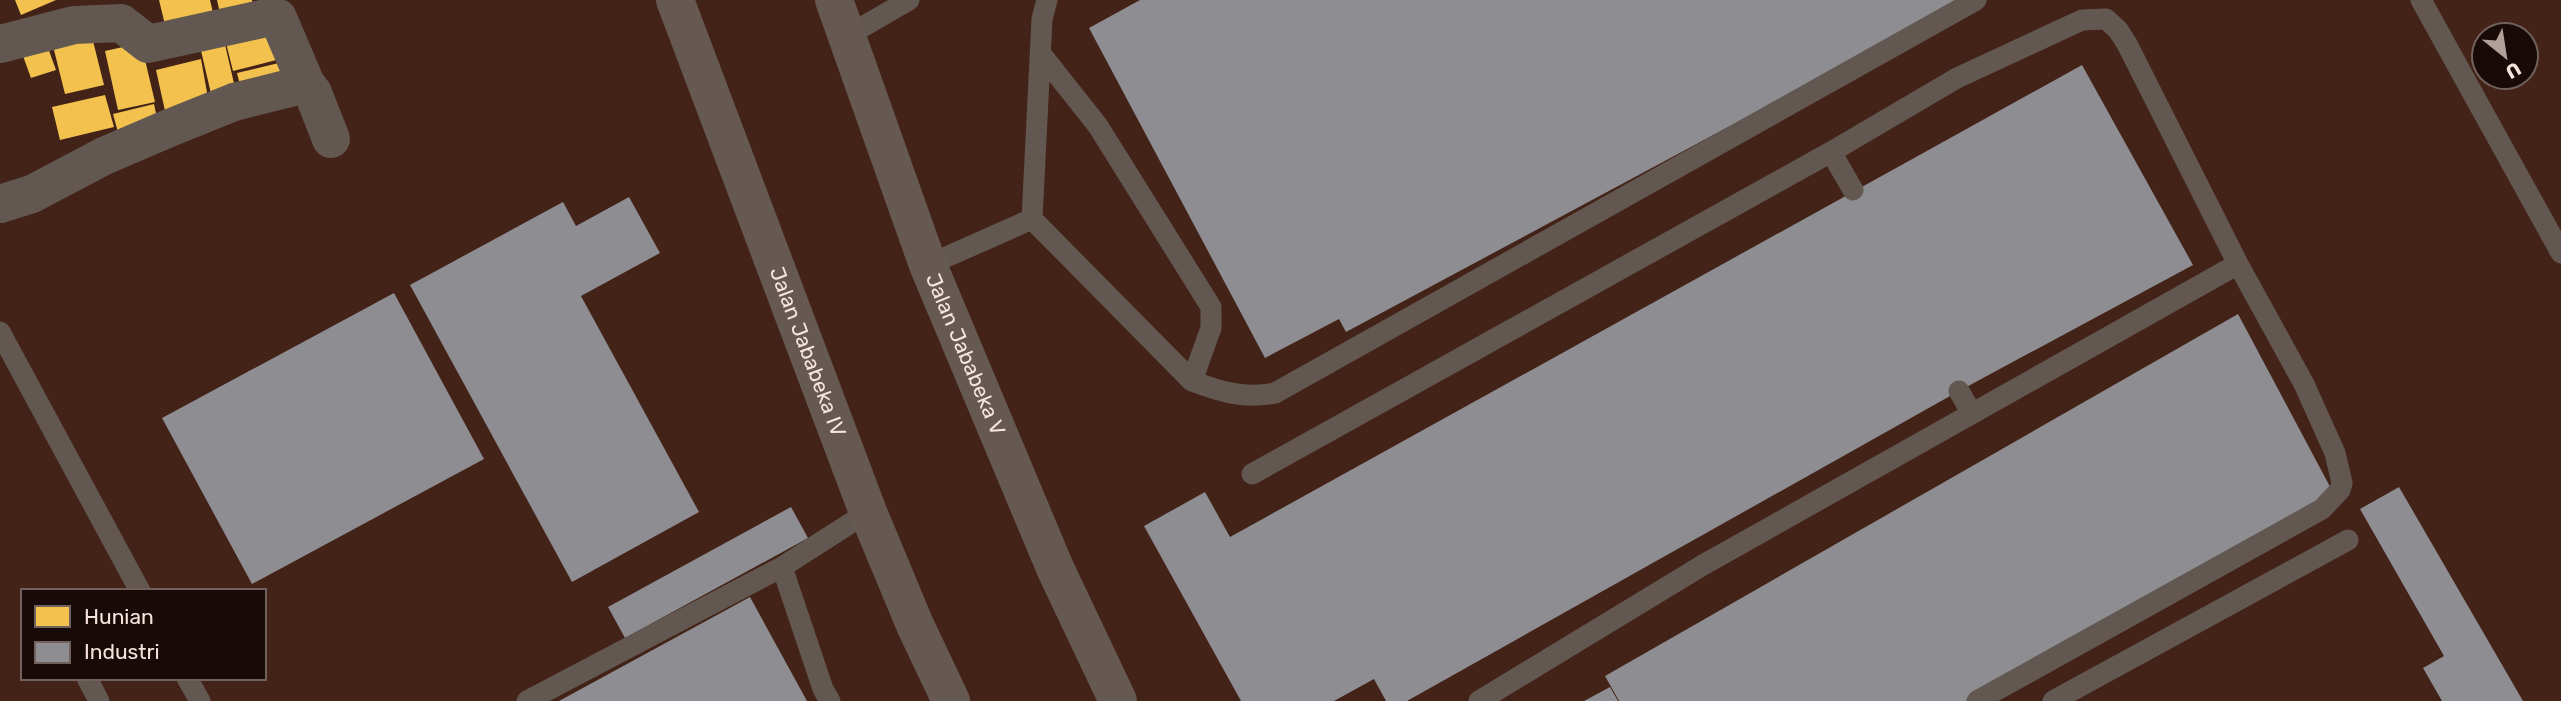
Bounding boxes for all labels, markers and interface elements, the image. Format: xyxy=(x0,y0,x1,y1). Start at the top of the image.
north arrow xyxy=(2470,21,2540,91)
text: U xyxy=(2502,57,2525,84)
street label: Jalan Jababeka IV xyxy=(765,263,852,440)
street label: Jalan Jababeka V xyxy=(921,269,1011,439)
legend xyxy=(21,589,266,680)
text: Hunian xyxy=(84,604,154,629)
text: Industri xyxy=(84,639,160,664)

